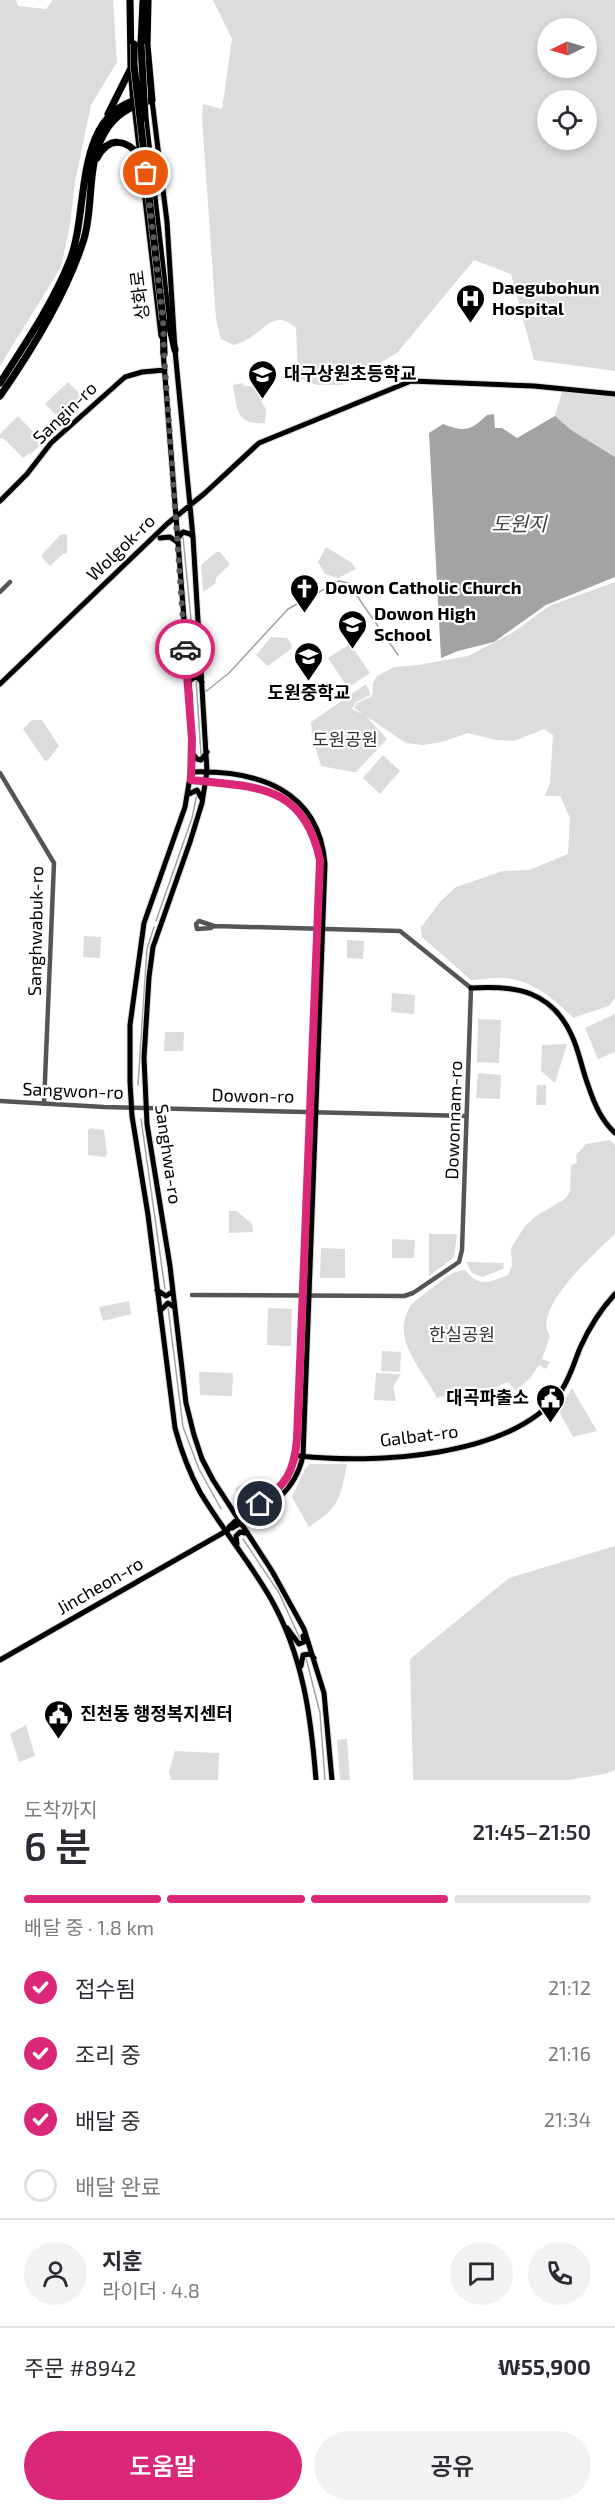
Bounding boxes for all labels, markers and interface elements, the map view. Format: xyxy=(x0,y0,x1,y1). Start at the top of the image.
north arrow xyxy=(537,18,597,78)
map controls xyxy=(537,18,597,150)
button: locate xyxy=(537,90,597,150)
pin xyxy=(120,147,171,198)
icon: bag xyxy=(129,156,162,189)
street label: 상화로 xyxy=(125,269,153,321)
place label: Daegubohun Hospital xyxy=(492,276,599,319)
hospital icon: Daegubohun Hospital xyxy=(455,282,487,324)
school or university icon: 대구상원초등학교 xyxy=(247,358,279,400)
place label: 대구상원초등학교 xyxy=(284,362,416,384)
street label: Sangin-ro xyxy=(28,376,101,448)
street label: Wolgok-ro xyxy=(82,509,159,585)
water label: 도원지 xyxy=(491,511,548,535)
church icon: Dowon Catholic Church xyxy=(288,572,320,614)
place label: Dowon Catholic Church xyxy=(325,576,522,598)
place label: Dowon High School xyxy=(374,602,476,645)
school or university icon: Dowon High School xyxy=(337,608,369,650)
courier xyxy=(155,619,215,679)
icon: car xyxy=(169,633,202,666)
school or university icon: 도원중학교 xyxy=(293,640,325,682)
place label: 도원중학교 xyxy=(268,681,350,703)
park label: 도원공원 xyxy=(312,728,378,750)
street label: Sanghwabuk-ro xyxy=(23,866,47,996)
street label: Dowonnam-ro xyxy=(440,1060,466,1180)
street label: Sangwon-ro xyxy=(22,1077,124,1103)
street label: Dowon-ro xyxy=(211,1083,295,1107)
street label: Sanghwa-ro xyxy=(151,1102,187,1205)
park label: 한실공원 xyxy=(429,1323,495,1345)
public building icon: 대곡파출소 xyxy=(534,1382,566,1424)
place label: 대곡파출소 xyxy=(446,1386,529,1408)
street label: Galbat-ro xyxy=(378,1419,459,1451)
pin xyxy=(234,1478,285,1529)
icon: home xyxy=(243,1487,276,1520)
street label: Jincheon-ro xyxy=(52,1552,147,1619)
public building icon: 진천동 행정복지센터 xyxy=(43,1698,75,1740)
place label: 진천동 행정복지센터 xyxy=(80,1702,233,1724)
text: 도착까지 xyxy=(24,1797,98,1821)
text: 21:45–21:50 xyxy=(472,1818,591,1844)
text: 6 분 xyxy=(24,1822,91,1869)
text: 배달 중 · 1.8 km xyxy=(24,1915,154,1939)
icon: check xyxy=(24,1971,57,2004)
text: 접수됨 xyxy=(75,1975,136,2001)
text: 21:12 xyxy=(548,1975,591,1999)
icon: check xyxy=(24,2037,57,2070)
text: 조리 중 xyxy=(75,2041,141,2067)
text: 21:16 xyxy=(548,2041,591,2065)
icon: check xyxy=(24,2103,57,2136)
text: 배달 중 xyxy=(75,2107,141,2133)
text: 21:34 xyxy=(544,2107,591,2131)
text: 배달 완료 xyxy=(75,2173,161,2199)
button: person xyxy=(24,2242,87,2305)
button: chat xyxy=(450,2242,513,2305)
button: phone xyxy=(528,2242,591,2305)
text: 지훈 xyxy=(102,2247,142,2273)
text: 라이더 · 4.8 xyxy=(102,2278,200,2302)
text: ₩55,900 xyxy=(498,2353,591,2379)
text: 주문 #8942 xyxy=(24,2354,136,2380)
button: 도움말 xyxy=(24,2431,302,2500)
button: 공유 xyxy=(314,2431,591,2500)

